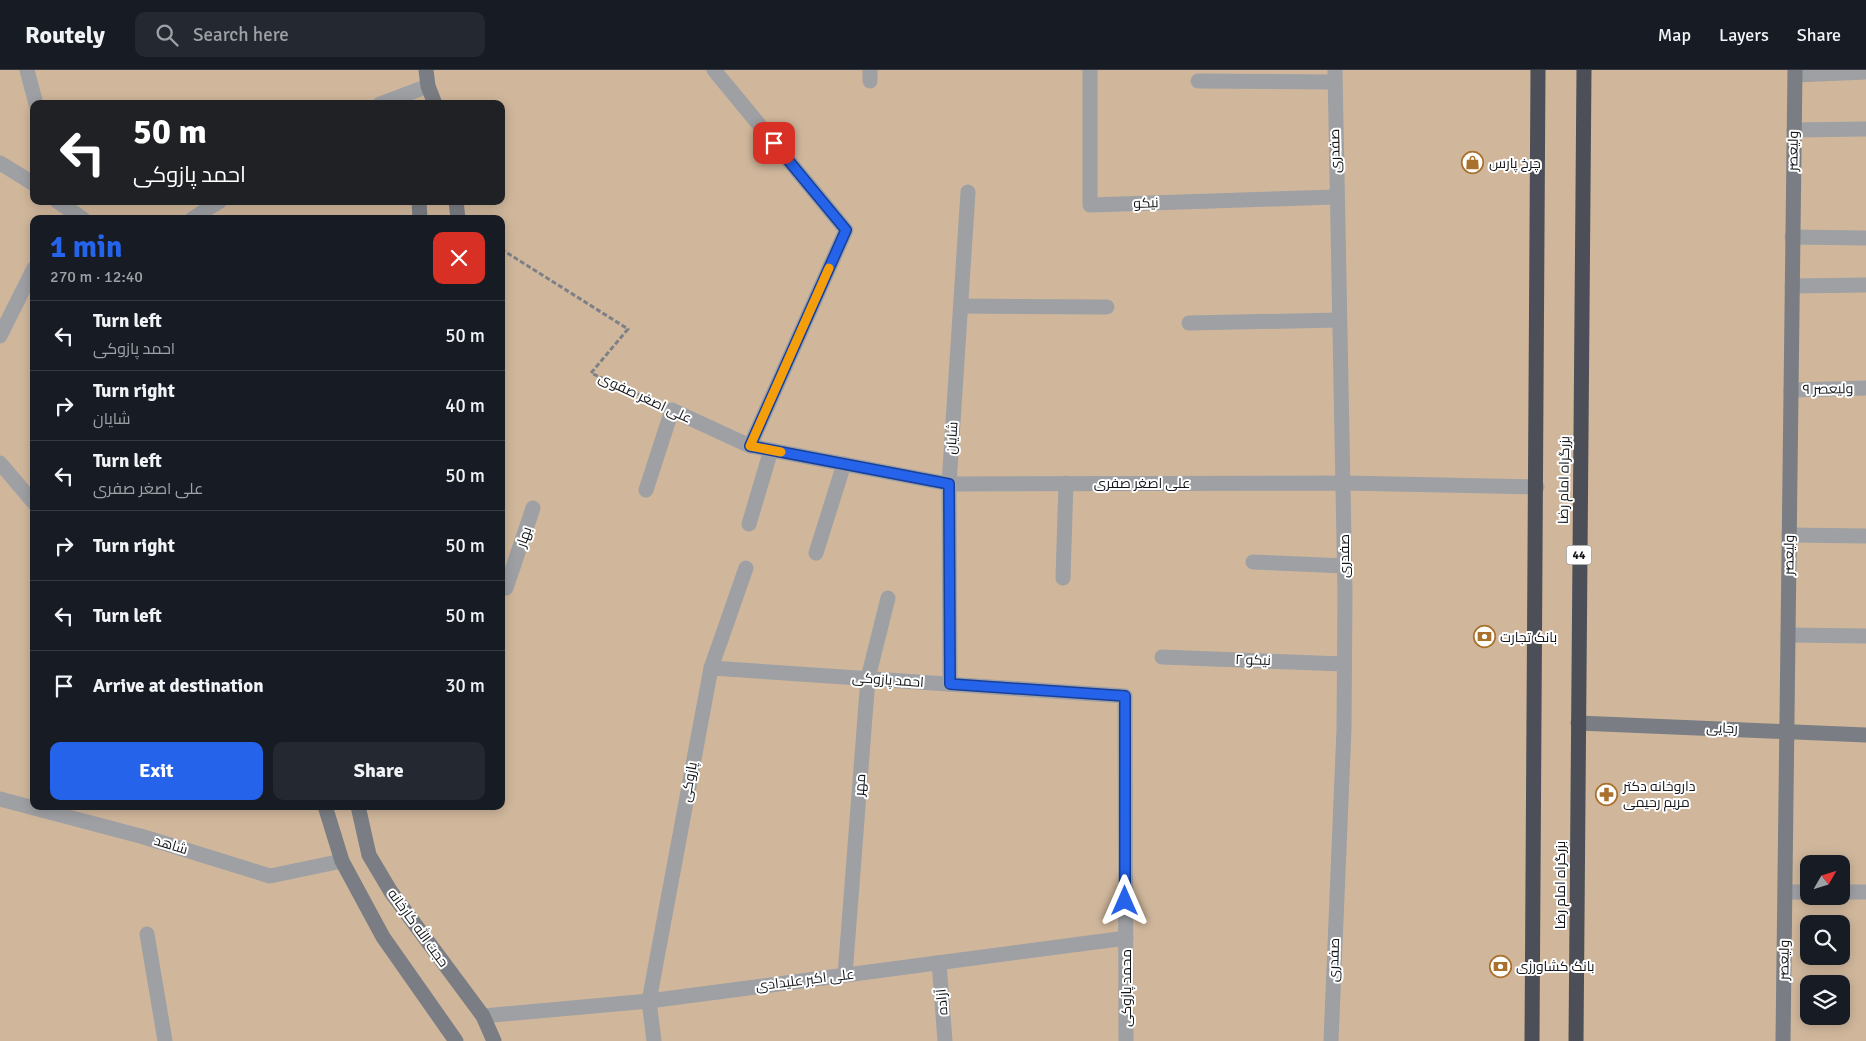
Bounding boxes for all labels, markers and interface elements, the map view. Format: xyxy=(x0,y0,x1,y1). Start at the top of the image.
search box xyxy=(135,12,485,57)
text: Routely xyxy=(25,20,105,50)
icon: search xyxy=(153,21,181,49)
text: Search here xyxy=(193,23,289,47)
text: Map xyxy=(1658,24,1691,46)
text: Layers xyxy=(1719,24,1769,46)
text: Share xyxy=(1797,24,1841,46)
text: 50 m xyxy=(133,110,207,153)
icon: left xyxy=(50,120,115,185)
pin xyxy=(753,122,795,164)
icon: arrive xyxy=(760,129,788,157)
street label: صفدری xyxy=(1326,129,1344,173)
street label: ولیعصر xyxy=(1784,131,1802,172)
shop icon: چرخ پارس xyxy=(1461,151,1485,175)
place label: چرخ پارس xyxy=(1489,155,1541,173)
text: احمد پازوکی xyxy=(133,161,246,188)
street label: نیکو xyxy=(1133,194,1159,212)
text: 1 min xyxy=(50,229,122,266)
button: close xyxy=(433,232,485,284)
text: 270 m · 12:40 xyxy=(50,267,143,287)
text: Turn left xyxy=(93,309,162,333)
icon: left xyxy=(50,322,78,350)
text: 50 m xyxy=(445,324,485,348)
text: احمد پازوکی xyxy=(93,339,175,359)
street label: علی اصغر صفوی xyxy=(596,369,694,427)
text: Turn right xyxy=(93,379,175,403)
street label: ولیعصر ۹ xyxy=(1803,380,1853,398)
icon: right xyxy=(50,392,78,420)
text: 40 m xyxy=(445,394,485,418)
text: شایان xyxy=(93,409,131,429)
street label: شایان xyxy=(942,421,962,455)
street label: بزرگراه امام رضا xyxy=(1555,436,1574,524)
text: Turn left xyxy=(93,449,162,473)
icon: left xyxy=(50,462,78,490)
text: 50 m xyxy=(445,464,485,488)
street label: علی اصغر صفری xyxy=(1094,475,1190,492)
text: علی اصغر صفری xyxy=(93,479,203,499)
street label: بهار xyxy=(512,524,535,551)
icon: right xyxy=(50,532,78,560)
text: Turn right xyxy=(93,534,175,558)
text: 50 m xyxy=(445,534,485,558)
street label: صفدری xyxy=(1336,534,1353,578)
street label: ولیعصر xyxy=(1780,535,1798,576)
road number: 44 xyxy=(1566,546,1592,564)
icon: left xyxy=(50,602,78,630)
text: Turn left xyxy=(93,604,162,628)
text: 50 m xyxy=(445,604,485,628)
bank icon: بانک تجارت xyxy=(1472,625,1496,649)
place label: بانک تجارت xyxy=(1500,629,1557,646)
street label: نیکو ۲ xyxy=(1235,651,1271,669)
street label: احمد پازوکی xyxy=(851,669,924,692)
icon: arrive xyxy=(50,672,78,700)
text: Arrive at destination xyxy=(93,674,264,698)
text: 30 m xyxy=(445,674,485,698)
street label: رجایی xyxy=(1706,719,1738,737)
button: Exit xyxy=(50,742,263,800)
button: Share xyxy=(273,742,485,800)
street label: پازوکی xyxy=(677,760,702,803)
street label: مهر xyxy=(851,773,869,798)
place label: داروخانه دکتر مریم رحیمی xyxy=(1622,778,1695,812)
pharmacy icon: داروخانه دکتر مریم رحیمی xyxy=(1595,782,1619,806)
street label: شاهد xyxy=(152,832,190,858)
street label: بزرگراه امام رضا xyxy=(1552,841,1570,929)
north arrow xyxy=(1800,855,1850,905)
map controls xyxy=(1800,855,1850,1025)
position arrow xyxy=(1098,874,1150,926)
street label: حجت الله کارخانه xyxy=(384,885,453,970)
button: search xyxy=(1800,915,1850,965)
street label: صفدری xyxy=(1325,938,1343,982)
street label: ولیعصر xyxy=(1775,940,1793,981)
street label: محمد پازوکی xyxy=(1118,949,1136,1027)
bank icon: بانک کشاورزی xyxy=(1488,954,1512,978)
place label: بانک کشاورزی xyxy=(1516,958,1595,975)
street label: علی اکبر علیدادی xyxy=(755,966,855,994)
button: layers xyxy=(1800,975,1850,1025)
street label: آزاده xyxy=(932,988,952,1016)

